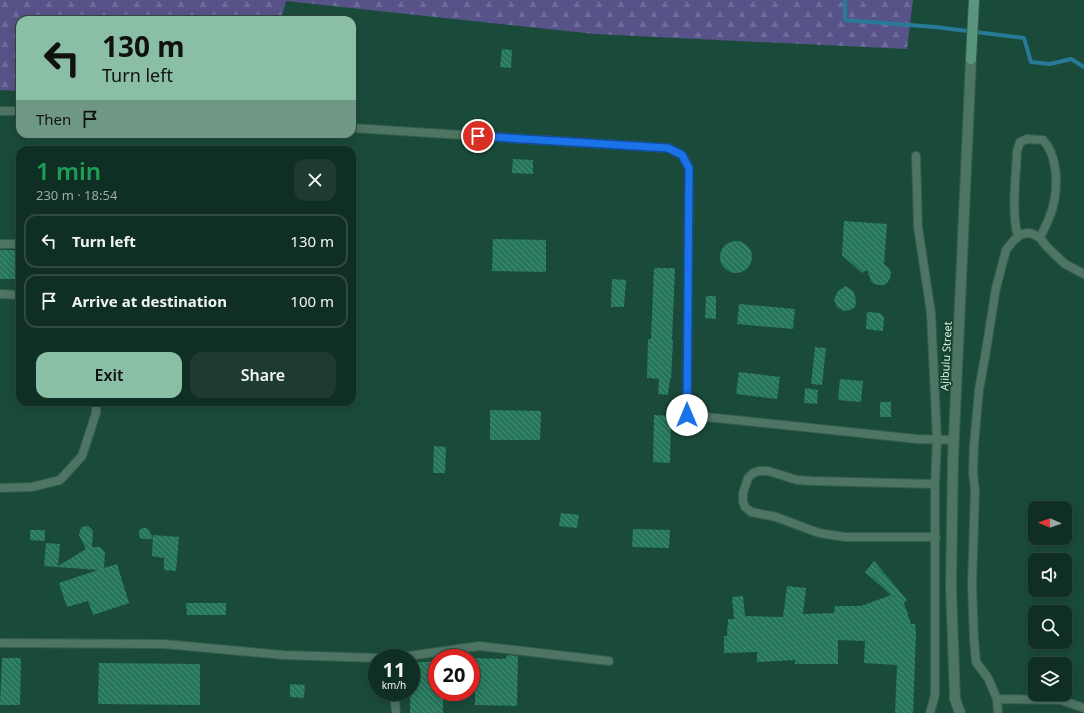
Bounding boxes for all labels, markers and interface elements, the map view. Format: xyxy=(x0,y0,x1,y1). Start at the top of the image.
text: 130 m xyxy=(102,27,185,65)
icon: left xyxy=(36,32,88,84)
text: Turn left xyxy=(102,63,173,87)
icon: arrive xyxy=(79,108,101,130)
text: Then xyxy=(36,109,71,129)
pin xyxy=(461,119,495,153)
icon: arrive xyxy=(467,125,489,147)
text: 1 min xyxy=(36,154,101,187)
button: close xyxy=(294,159,336,201)
text: 230 m · 18:54 xyxy=(36,186,117,204)
icon: left xyxy=(38,230,60,252)
text: Turn left xyxy=(72,231,136,251)
text: 130 m xyxy=(290,231,334,251)
icon: arrive xyxy=(38,290,60,312)
text: Arrive at destination xyxy=(72,291,227,311)
text: 100 m xyxy=(290,291,334,311)
street label: Ajibulu Street xyxy=(936,321,955,391)
button: Exit xyxy=(36,352,182,398)
button: Share xyxy=(190,352,336,398)
position arrow xyxy=(666,394,708,436)
north arrow xyxy=(1028,501,1072,545)
map controls xyxy=(1028,501,1072,701)
button: sound xyxy=(1028,553,1072,597)
button: search xyxy=(1028,605,1072,649)
speed limit sign: 20 xyxy=(428,649,480,701)
text: 11 xyxy=(383,656,405,683)
button: layers xyxy=(1028,657,1072,701)
text: km/h xyxy=(382,678,406,692)

